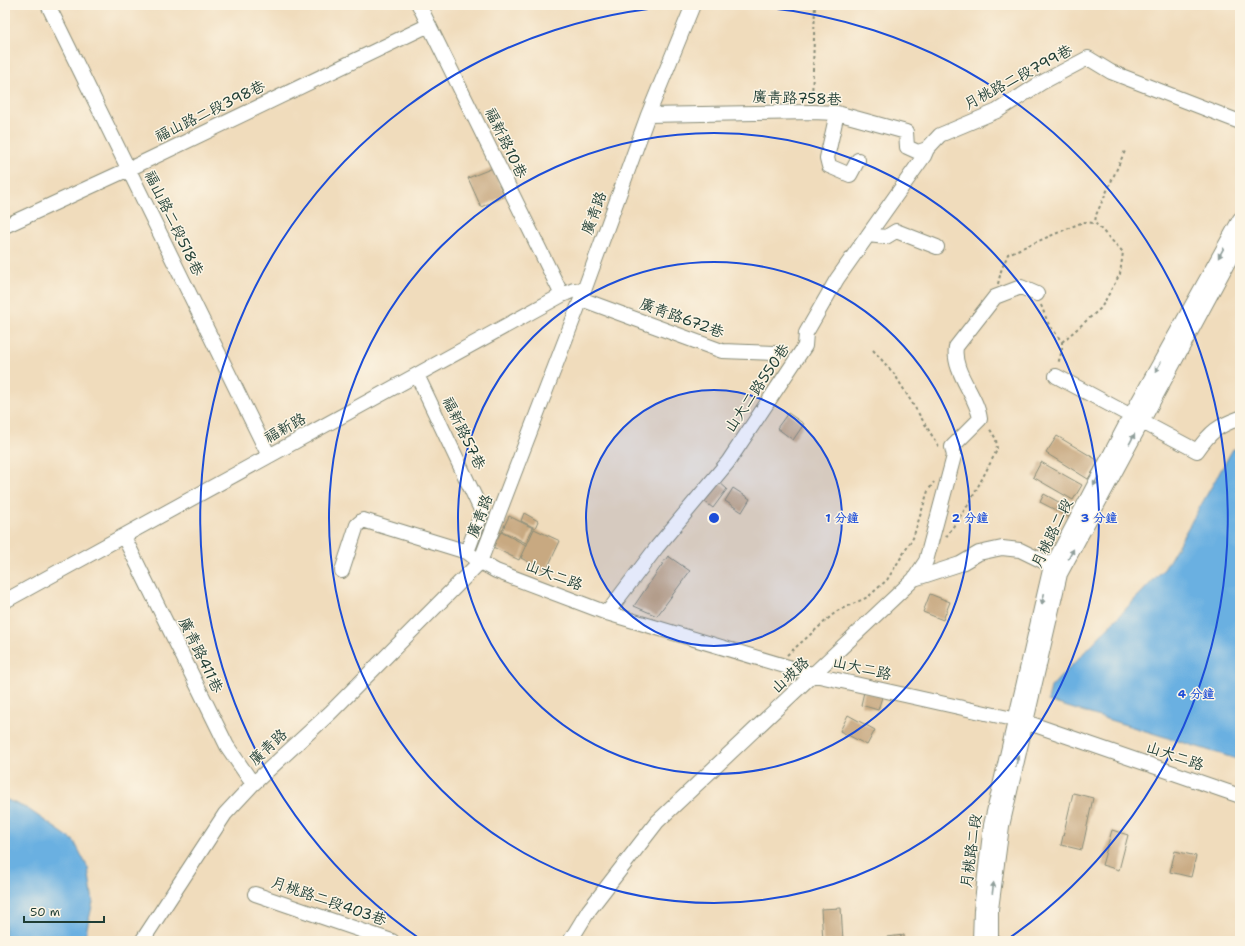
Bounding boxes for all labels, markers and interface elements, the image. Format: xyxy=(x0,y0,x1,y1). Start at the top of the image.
street label: 月桃路二段799巷 xyxy=(960,40,1076,114)
street label: 福山路二段398巷 xyxy=(151,76,269,146)
street label: 廣青路758巷 xyxy=(752,86,842,110)
street label: 福新路10巷 xyxy=(480,104,532,182)
street label: 福山路二段518巷 xyxy=(140,167,208,279)
street label: 廣青路 xyxy=(577,188,611,238)
one-way arrow xyxy=(1218,248,1224,259)
street label: 廣青路672巷 xyxy=(637,293,727,343)
street label: 山大二路550巷 xyxy=(720,340,794,436)
one-way arrow xyxy=(1154,361,1161,373)
street label: 福新路57巷 xyxy=(438,393,490,473)
street label: 福新路 xyxy=(260,408,310,448)
one-way arrow xyxy=(1129,434,1135,445)
one-way arrow xyxy=(1093,476,1099,487)
street label: 廣青路 xyxy=(463,491,497,541)
street label: 月桃路二段 xyxy=(1027,495,1077,571)
text: 1 分鐘 xyxy=(825,510,859,526)
text: 2 分鐘 xyxy=(952,510,988,526)
text: 3 分鐘 xyxy=(1081,510,1117,526)
centre of rings xyxy=(707,511,721,525)
one-way arrow xyxy=(1068,548,1074,560)
street label: 山大二路 xyxy=(522,555,586,595)
one-way arrow xyxy=(1040,593,1046,606)
street label: 廣青路411巷 xyxy=(174,614,228,696)
street label: 山坡路 xyxy=(767,652,813,698)
street label: 山大二路 xyxy=(831,652,893,684)
text: 4 分鐘 xyxy=(1178,686,1214,702)
street label: 廣青路 xyxy=(245,724,291,770)
street label: 山大二路 xyxy=(1143,737,1207,775)
one-way arrow xyxy=(1014,754,1020,766)
street label: 月桃路二段 xyxy=(956,812,986,890)
street label: 月桃路二段403巷 xyxy=(269,872,389,930)
one-way arrow xyxy=(990,882,996,894)
scale bar xyxy=(24,898,104,924)
text: 50 m xyxy=(30,904,60,920)

